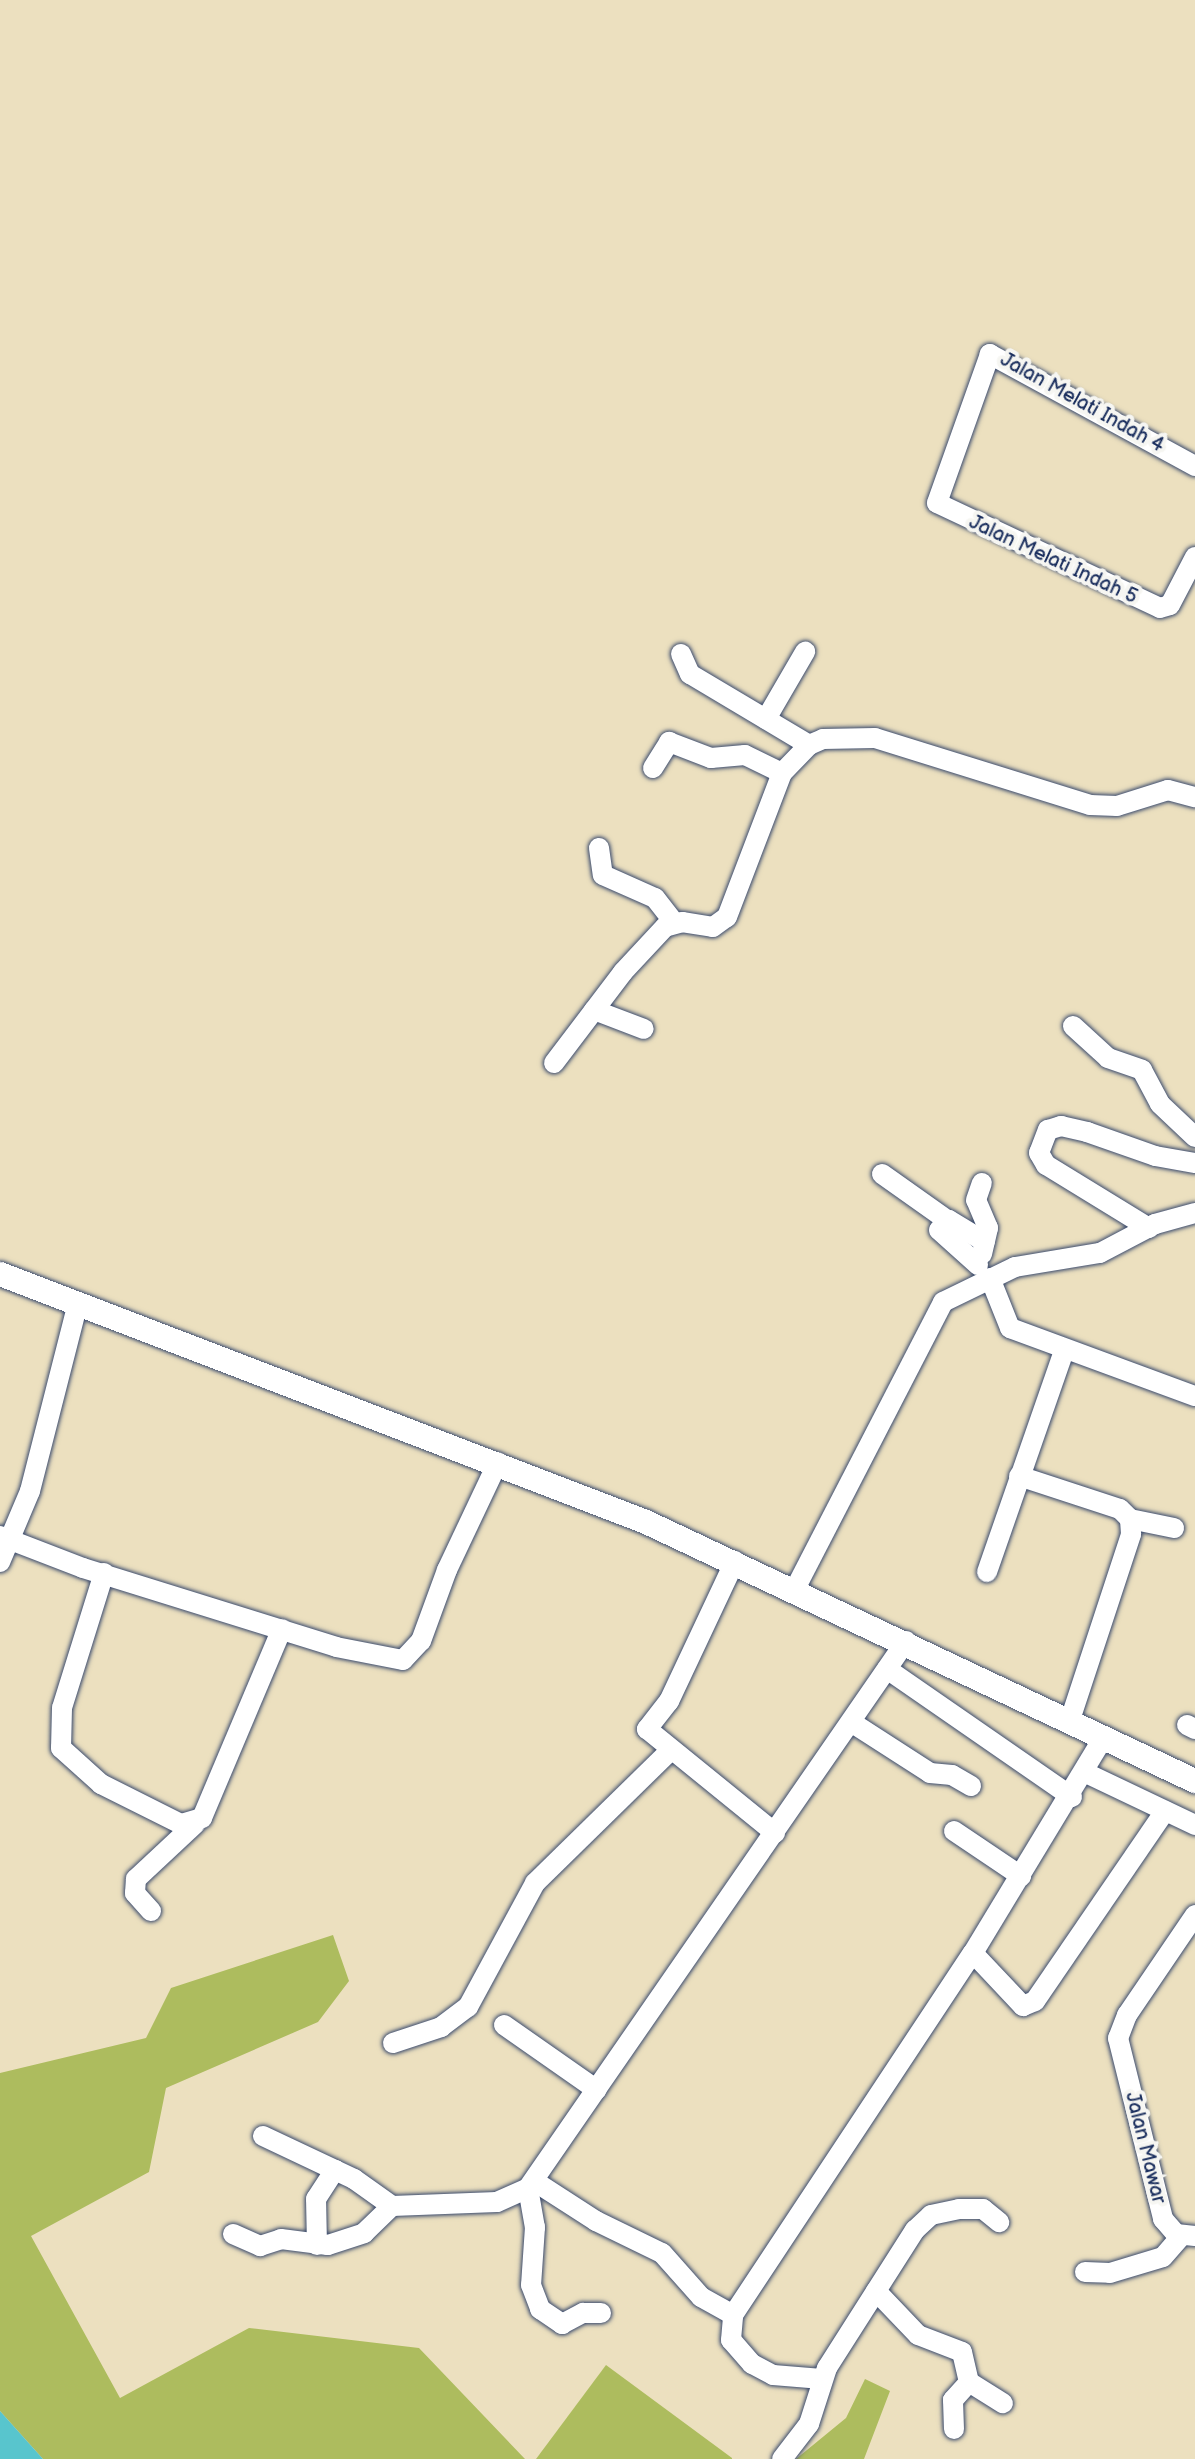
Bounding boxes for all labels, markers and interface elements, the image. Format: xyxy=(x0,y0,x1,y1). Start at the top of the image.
street label: Jalan Melati Indah 4 xyxy=(996,348,1168,458)
street label: Jalan Melati Indah 5 xyxy=(965,510,1141,610)
street label: Jalan Mawar xyxy=(1120,2090,1170,2206)

